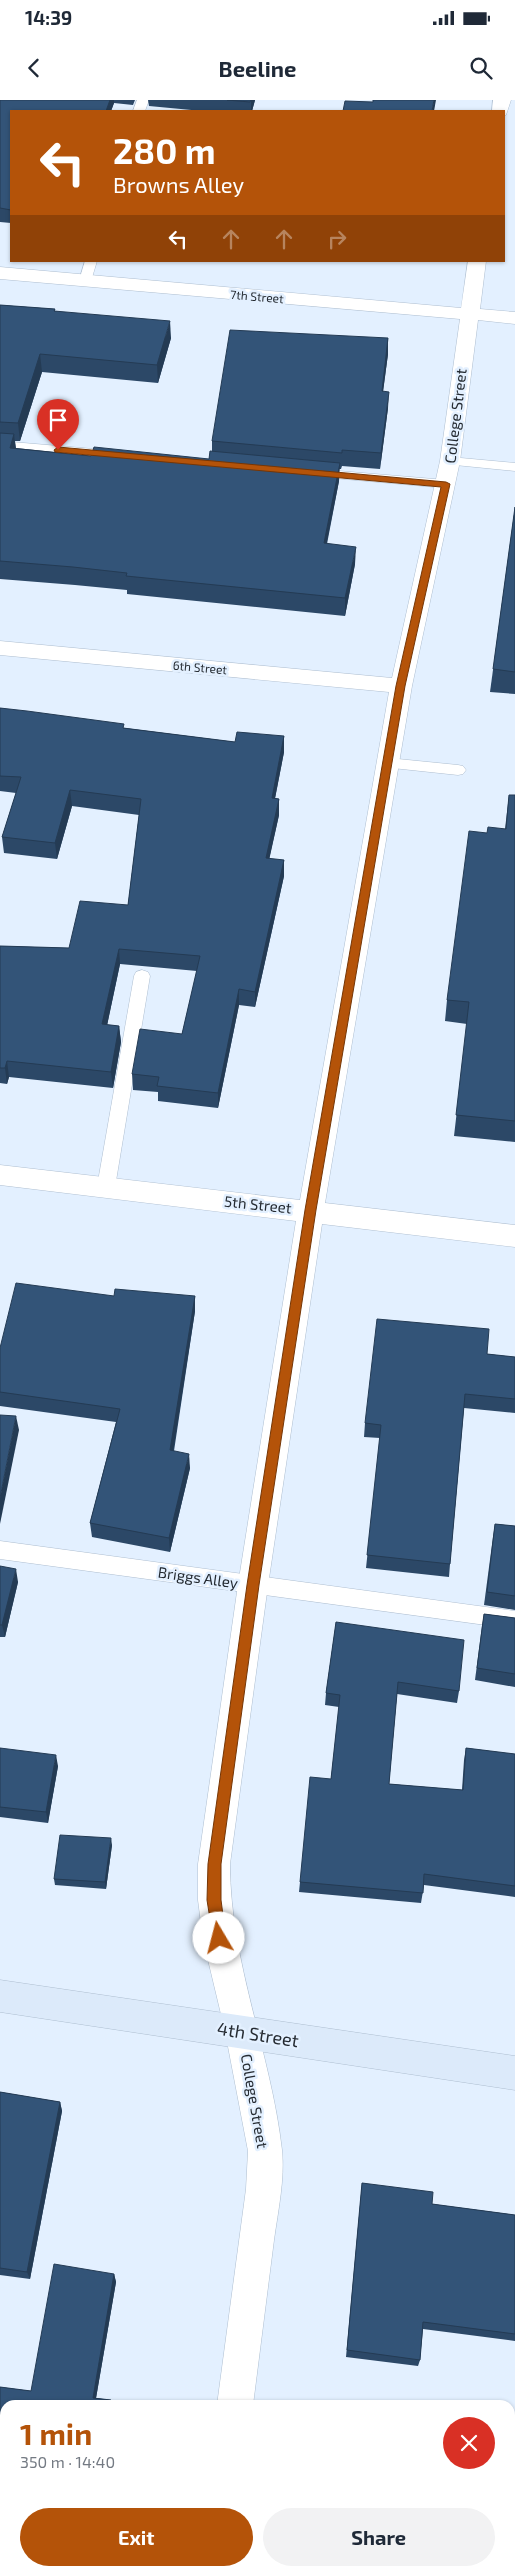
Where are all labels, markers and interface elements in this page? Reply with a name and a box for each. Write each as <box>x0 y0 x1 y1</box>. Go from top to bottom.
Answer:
text: 14:39 <box>25 6 72 29</box>
icon: back <box>20 54 48 82</box>
icon: search <box>467 54 495 82</box>
text: Beeline <box>219 55 296 81</box>
text: 280 m <box>113 129 216 171</box>
icon: left <box>30 130 95 195</box>
text: Browns Alley <box>113 171 244 197</box>
icon: left <box>164 225 192 253</box>
icon: ahead <box>217 225 245 253</box>
icon: ahead <box>270 225 298 253</box>
icon: right <box>323 225 351 253</box>
street label: 7th Street <box>230 287 285 305</box>
street label: College Street <box>440 367 470 464</box>
pin <box>37 399 79 450</box>
icon: arrive <box>44 406 72 434</box>
street label: 6th Street <box>172 658 228 676</box>
street label: 5th Street <box>223 1192 293 1217</box>
street label: Briggs Alley <box>157 1562 239 1592</box>
position arrow <box>192 1911 244 1963</box>
street label: 4th Street <box>216 2017 301 2051</box>
street label: College Street <box>238 2052 272 2150</box>
text: 1 min <box>20 2415 92 2451</box>
button: close <box>443 2417 495 2469</box>
text: 350 m · 14:40 <box>20 2452 115 2471</box>
button: Exit <box>20 2508 253 2566</box>
button: Share <box>263 2508 495 2566</box>

